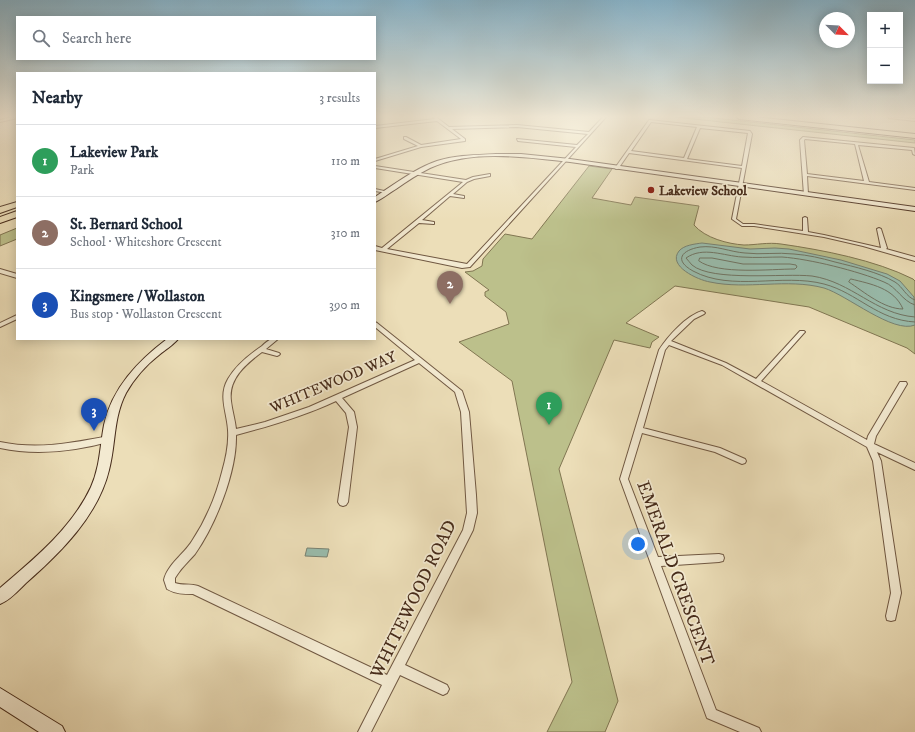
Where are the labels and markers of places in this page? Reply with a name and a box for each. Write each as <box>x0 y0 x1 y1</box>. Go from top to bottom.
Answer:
place label: Lakeview School <box>659 183 748 199</box>
marker: Lakeview School <box>646 185 656 195</box>
pin: 2 <box>437 271 463 304</box>
pin: 1 <box>536 392 562 425</box>
pin: 3 <box>81 398 107 431</box>

